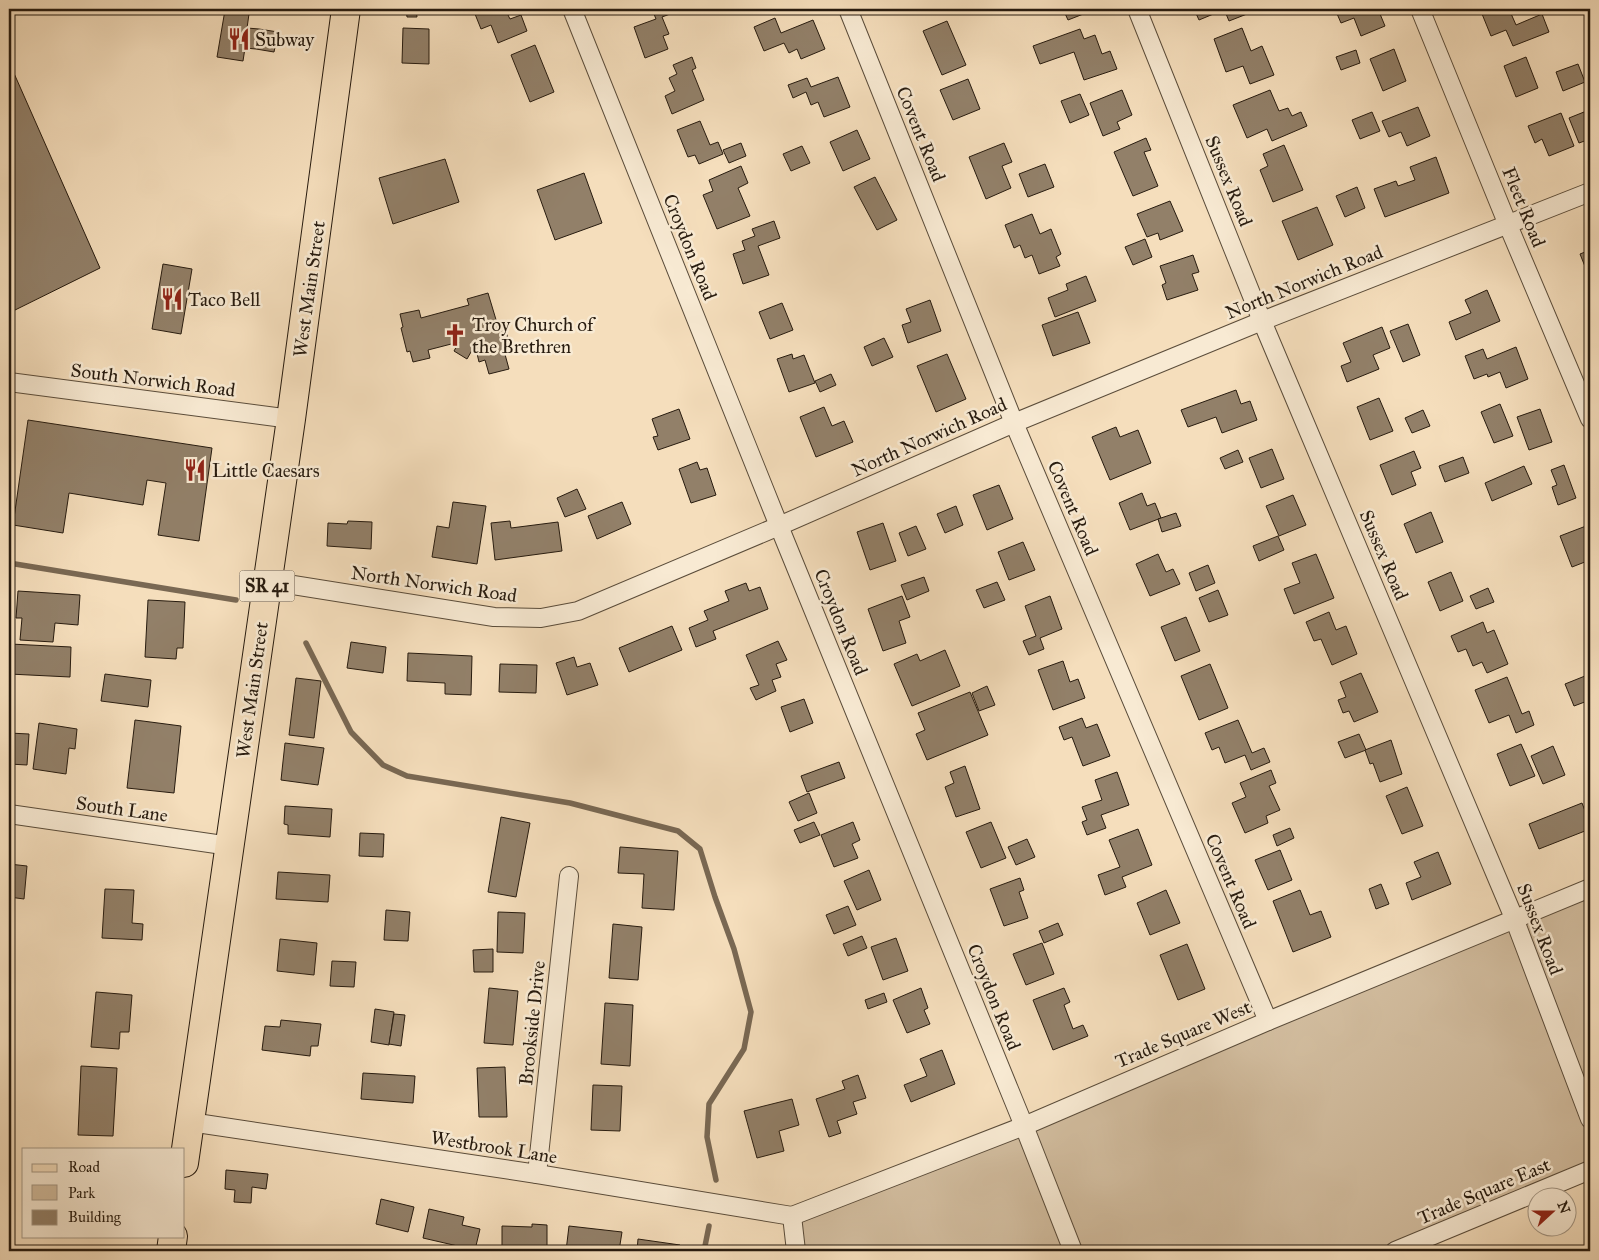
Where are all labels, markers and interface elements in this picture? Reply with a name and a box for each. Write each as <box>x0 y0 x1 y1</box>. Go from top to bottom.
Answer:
restaurant icon: Subway <box>226 26 252 52</box>
place label: Subway <box>255 28 315 51</box>
street label: Covent Road <box>891 83 951 185</box>
street label: Sussex Road <box>1200 132 1258 230</box>
street label: Fleet Road <box>1497 163 1551 251</box>
street label: Croydon Road <box>658 191 722 304</box>
street label: West Main Street <box>288 219 330 359</box>
street label: North Norwich Road <box>1222 240 1386 324</box>
restaurant icon: Taco Bell <box>159 286 185 312</box>
place label: Taco Bell <box>188 288 261 311</box>
place label: Troy Church of the Brethren <box>472 313 596 358</box>
church icon: Troy Church of the Brethren <box>442 322 468 348</box>
street label: South Norwich Road <box>69 358 237 402</box>
street label: North Norwich Road <box>848 392 1011 482</box>
restaurant icon: Little Caesars <box>182 457 208 483</box>
street label: Covent Road <box>1043 457 1103 559</box>
place label: Little Caesars <box>212 459 320 482</box>
street label: Sussex Road <box>1355 506 1413 604</box>
street label: North Norwich Road <box>350 561 519 607</box>
street label: Croydon Road <box>809 566 873 679</box>
road number: SR 41 <box>240 570 294 602</box>
street label: West Main Street <box>231 620 273 760</box>
street label: South Lane <box>75 791 169 827</box>
street label: Covent Road <box>1201 830 1261 932</box>
street label: Sussex Road <box>1512 880 1568 978</box>
street label: Croydon Road <box>962 941 1026 1054</box>
street label: Brookside Drive <box>514 959 550 1086</box>
street label: Trade Square West <box>1112 995 1255 1074</box>
street label: Westbrook Lane <box>429 1126 559 1168</box>
legend <box>22 1148 185 1238</box>
street label: Trade Square East <box>1414 1153 1554 1230</box>
text: Road <box>68 1158 100 1176</box>
text: Park <box>68 1184 95 1202</box>
north arrow <box>1526 1188 1576 1238</box>
text: N <box>1554 1199 1574 1216</box>
text: Building <box>68 1208 122 1226</box>

